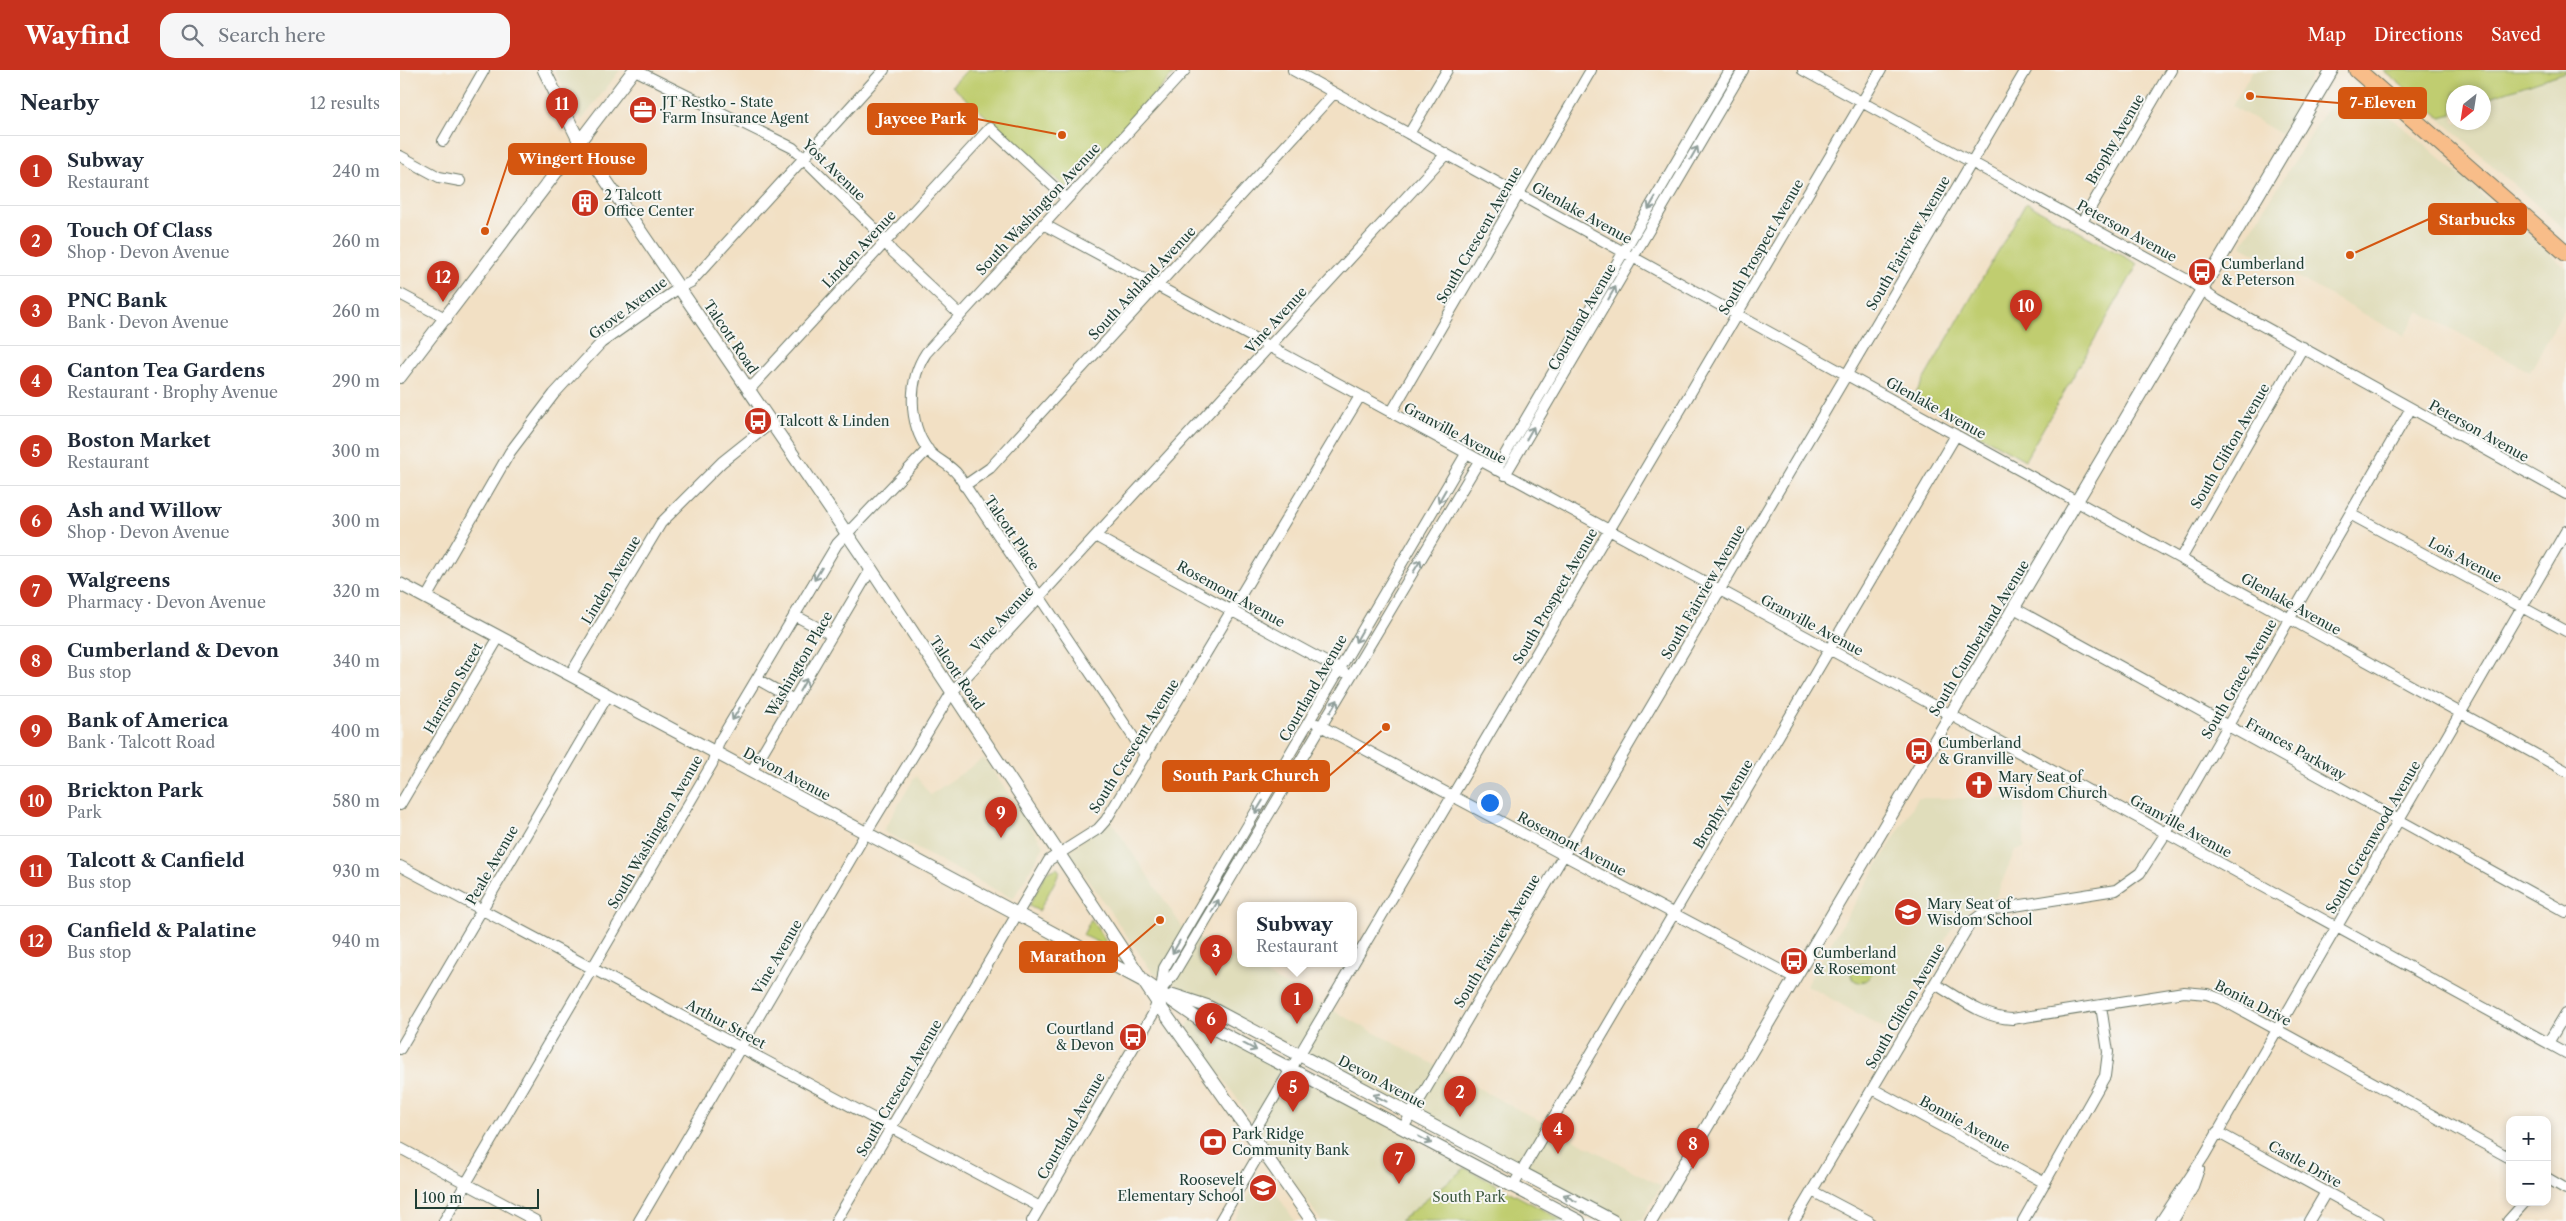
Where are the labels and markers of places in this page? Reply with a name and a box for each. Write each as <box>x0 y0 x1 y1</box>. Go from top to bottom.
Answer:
pin: 11 <box>546 88 578 129</box>
callout: 7-Eleven <box>2339 88 2426 118</box>
place label: JT Restko - State Farm Insurance Agent <box>660 93 809 127</box>
office icon: JT Restko - State Farm Insurance Agent <box>628 95 658 125</box>
callout: Jaycee Park <box>868 104 977 134</box>
callout: Wingert House <box>509 144 646 174</box>
place label: 2 Talcott Office Center <box>604 186 694 220</box>
building icon: 2 Talcott Office Center <box>570 188 600 218</box>
callout: Starbucks <box>2429 204 2526 234</box>
place label: Cumberland & Peterson <box>2221 255 2305 289</box>
bus stop icon: Cumberland & Peterson <box>2187 257 2217 287</box>
pin: 12 <box>427 261 459 302</box>
pin: 10 <box>2010 290 2042 331</box>
bus stop icon: Talcott & Linden <box>743 406 773 436</box>
place label: Talcott & Linden <box>777 412 890 430</box>
place label: Cumberland & Granville <box>1938 734 2022 768</box>
bus stop icon: Cumberland & Granville <box>1904 736 1934 766</box>
callout: South Park Church <box>1163 761 1329 791</box>
place label: Mary Seat of Wisdom Church <box>1997 768 2108 802</box>
church icon: Mary Seat of Wisdom Church <box>1964 770 1994 800</box>
pin: 9 <box>985 797 1017 838</box>
place label: Mary Seat of Wisdom School <box>1926 895 2032 929</box>
school or university icon: Mary Seat of Wisdom School <box>1893 897 1923 927</box>
pin: 3 <box>1200 935 1232 976</box>
callout: Marathon <box>1020 942 1117 972</box>
place label: Cumberland & Rosemont <box>1813 944 1897 978</box>
bus stop icon: Cumberland & Rosemont <box>1779 946 1809 976</box>
pin: 1 <box>1281 983 1313 1024</box>
pin: 6 <box>1195 1003 1227 1044</box>
place label: Courtland & Devon <box>1046 1020 1114 1054</box>
bus stop icon: Courtland & Devon <box>1118 1022 1148 1052</box>
pin: 5 <box>1277 1071 1309 1112</box>
pin: 2 <box>1444 1076 1476 1117</box>
pin: 4 <box>1542 1113 1574 1154</box>
place label: Park Ridge Community Bank <box>1232 1125 1350 1159</box>
bank icon: Park Ridge Community Bank <box>1198 1127 1228 1157</box>
pin: 8 <box>1677 1128 1709 1169</box>
pin: 7 <box>1383 1143 1415 1184</box>
place label: Roosevelt Elementary School <box>1118 1171 1244 1205</box>
school or university icon: Roosevelt Elementary School <box>1248 1173 1278 1203</box>

